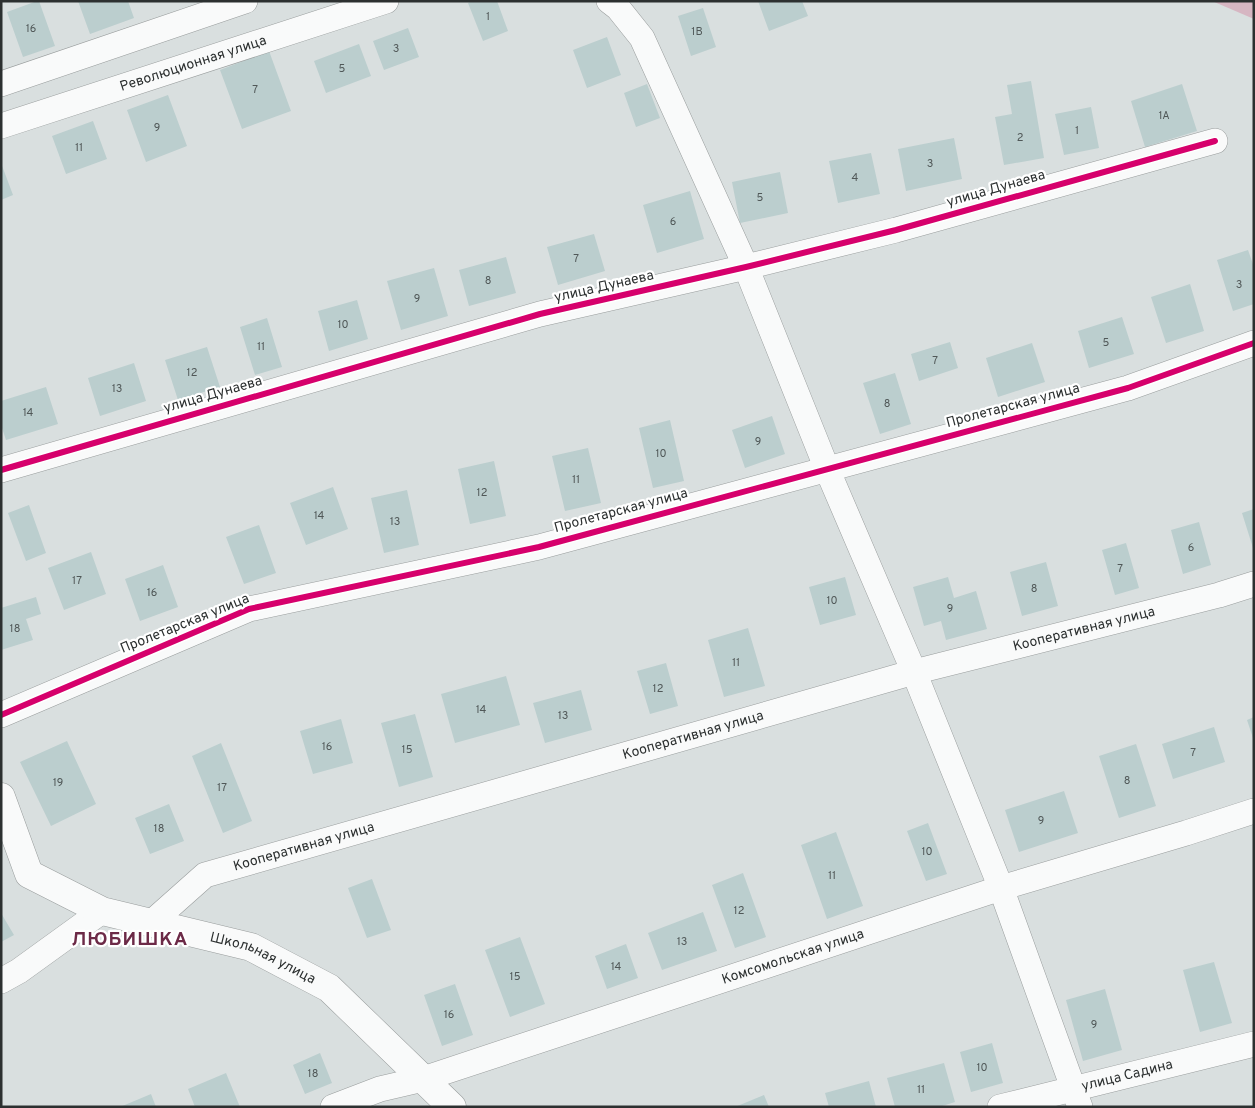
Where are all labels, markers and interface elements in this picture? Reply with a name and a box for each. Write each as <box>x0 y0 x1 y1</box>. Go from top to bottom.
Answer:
house number: 1 <box>486 10 490 24</box>
house number: 16 <box>26 22 36 36</box>
house number: 1В <box>691 25 703 39</box>
street label: Революционная улица <box>118 32 269 95</box>
house number: 3 <box>393 42 399 56</box>
house number: 5 <box>339 62 346 76</box>
house number: 7 <box>252 83 258 97</box>
house number: 1А <box>1158 109 1170 123</box>
house number: 9 <box>154 121 160 135</box>
house number: 1 <box>1075 124 1079 138</box>
house number: 2 <box>1017 131 1023 145</box>
house number: 11 <box>75 141 83 155</box>
house number: 3 <box>927 157 933 171</box>
street label: улица Дунаева <box>945 167 1047 211</box>
house number: 4 <box>852 171 859 185</box>
house number: 5 <box>757 191 764 205</box>
house number: 6 <box>670 215 676 229</box>
house number: 7 <box>573 252 579 266</box>
street label: улица Дунаева <box>552 267 656 307</box>
house number: 8 <box>485 274 491 288</box>
house number: 3 <box>1236 278 1242 292</box>
house number: 9 <box>414 292 420 306</box>
house number: 10 <box>337 318 349 332</box>
house number: 5 <box>1103 336 1110 350</box>
house number: 11 <box>257 340 265 354</box>
house number: 7 <box>932 354 938 368</box>
house number: 12 <box>187 366 197 380</box>
street label: улица Дунаева <box>162 373 264 417</box>
street label: Пролетарская улица <box>944 380 1082 432</box>
house number: 13 <box>112 382 122 396</box>
house number: 8 <box>884 397 890 411</box>
house number: 14 <box>23 406 34 420</box>
house number: 9 <box>755 435 761 449</box>
house number: 10 <box>655 447 667 461</box>
house number: 11 <box>572 473 580 487</box>
street label: Пролетарская улица <box>552 485 690 537</box>
house number: 12 <box>477 486 487 500</box>
house number: 14 <box>314 509 325 523</box>
house number: 13 <box>390 515 400 529</box>
house number: 6 <box>1188 541 1194 555</box>
house number: 7 <box>1117 562 1123 576</box>
house number: 17 <box>72 574 82 588</box>
house number: 8 <box>1031 582 1037 596</box>
house number: 16 <box>147 586 157 600</box>
street label: Пролетарская улица <box>118 590 252 658</box>
house number: 10 <box>826 594 838 608</box>
house number: 9 <box>947 602 953 616</box>
street label: Кооперативная улица <box>1011 603 1157 655</box>
house number: 18 <box>10 622 20 636</box>
house number: 11 <box>732 656 740 670</box>
house number: 12 <box>653 682 663 696</box>
house number: 14 <box>476 703 487 717</box>
street label: Кооперативная улица <box>621 707 766 763</box>
house number: 13 <box>558 709 568 723</box>
house number: 16 <box>322 740 332 754</box>
house number: 15 <box>402 743 413 757</box>
house number: 7 <box>1190 746 1196 760</box>
house number: 8 <box>1124 774 1130 788</box>
house number: 19 <box>53 776 63 790</box>
house number: 17 <box>217 781 227 795</box>
house number: 9 <box>1038 814 1044 828</box>
street label: Кооперативная улица <box>231 818 376 875</box>
house number: 18 <box>154 822 164 836</box>
house number: 10 <box>921 845 933 859</box>
house number: 11 <box>828 869 836 883</box>
house number: 12 <box>734 904 744 918</box>
street label: Комсомольская улица <box>720 925 866 988</box>
district label: ЛЮБИШКА <box>72 928 188 952</box>
street label: Школьная улица <box>208 929 319 988</box>
house number: 13 <box>677 935 687 949</box>
house number: 14 <box>611 960 622 974</box>
house number: 15 <box>510 970 521 984</box>
house number: 16 <box>444 1008 454 1022</box>
house number: 9 <box>1091 1018 1097 1032</box>
street label: улица Садина <box>1080 1056 1175 1095</box>
house number: 10 <box>976 1061 988 1075</box>
house number: 18 <box>308 1067 318 1081</box>
house number: 11 <box>917 1083 925 1097</box>

